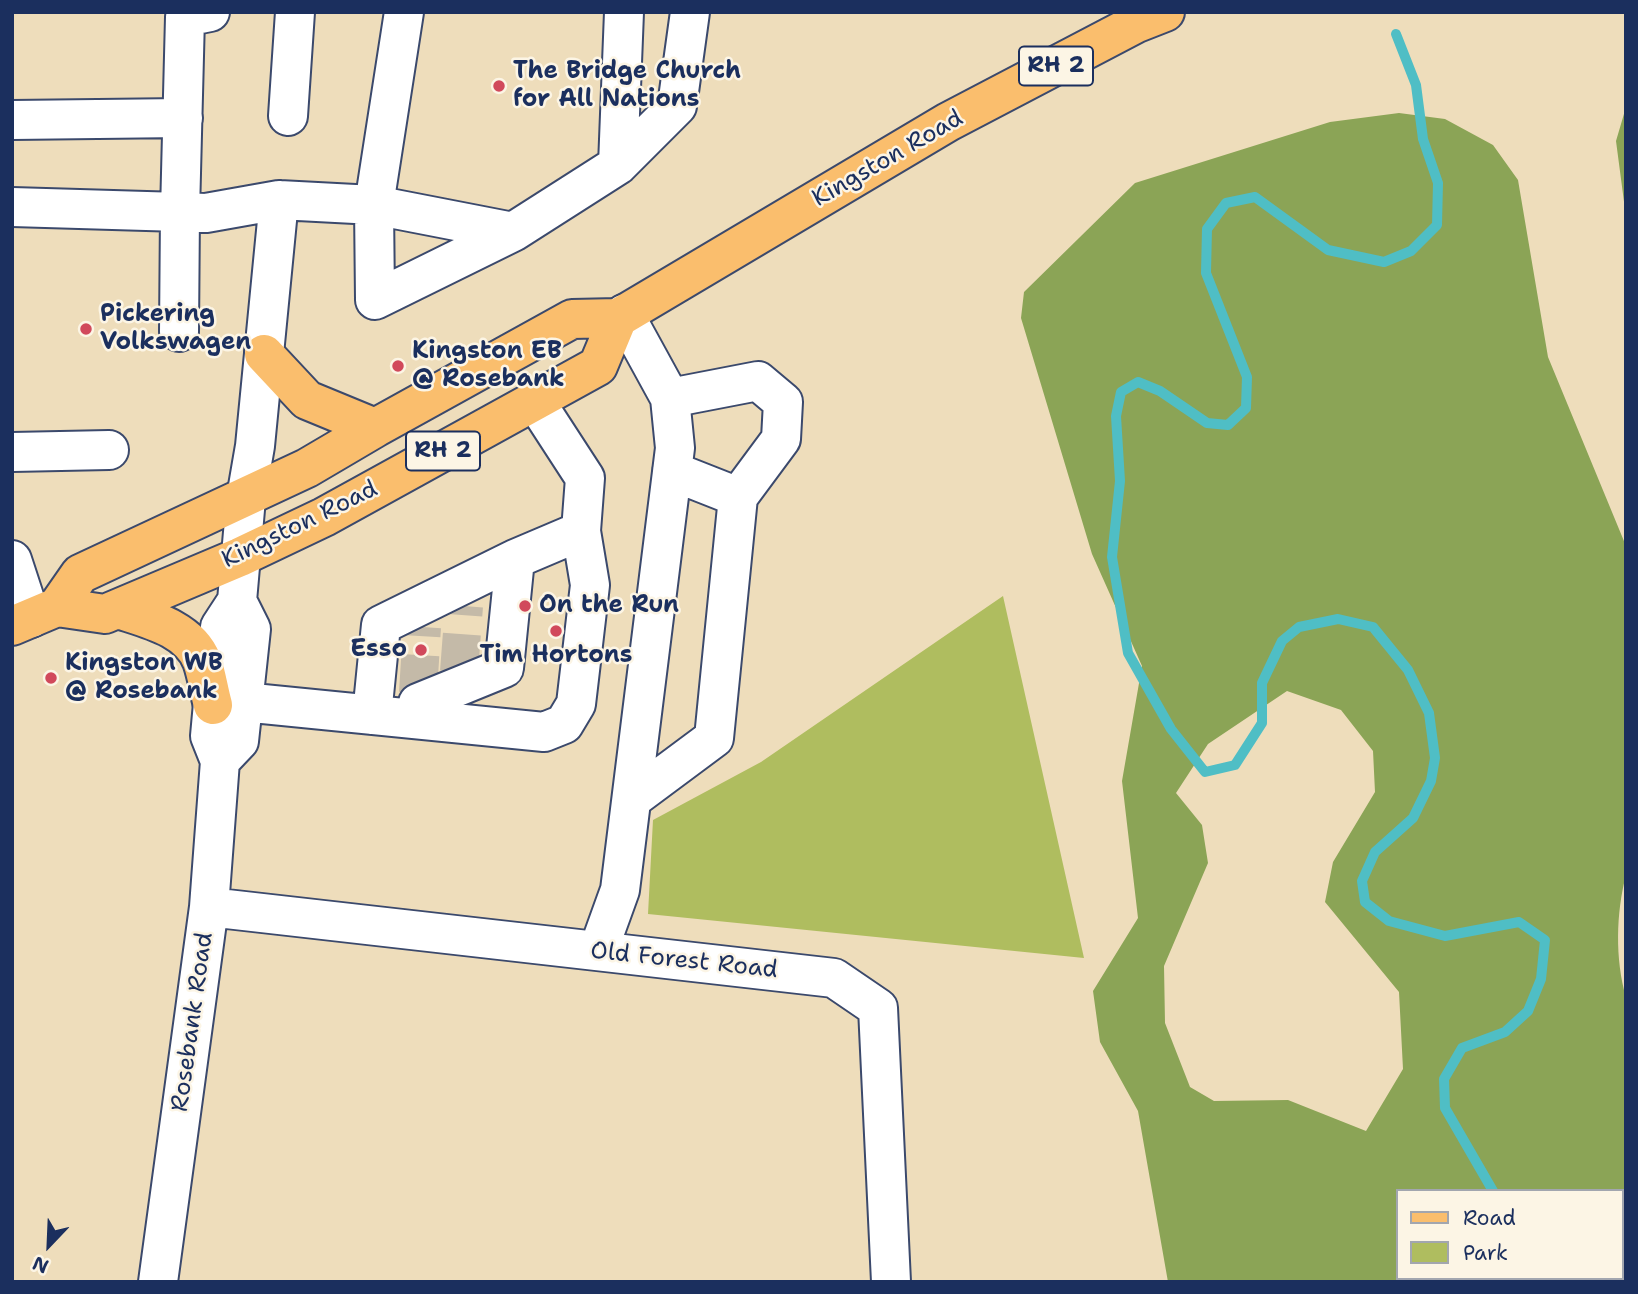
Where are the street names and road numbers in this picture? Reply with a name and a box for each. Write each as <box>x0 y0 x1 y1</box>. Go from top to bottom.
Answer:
road number: RH 2 <box>1019 46 1093 86</box>
street label: Kingston Road <box>807 104 969 214</box>
road number: RH 2 <box>406 432 480 471</box>
street label: Kingston Road <box>218 475 382 575</box>
street label: Rosebank Road <box>166 930 220 1114</box>
street label: Old Forest Road <box>589 937 779 985</box>

